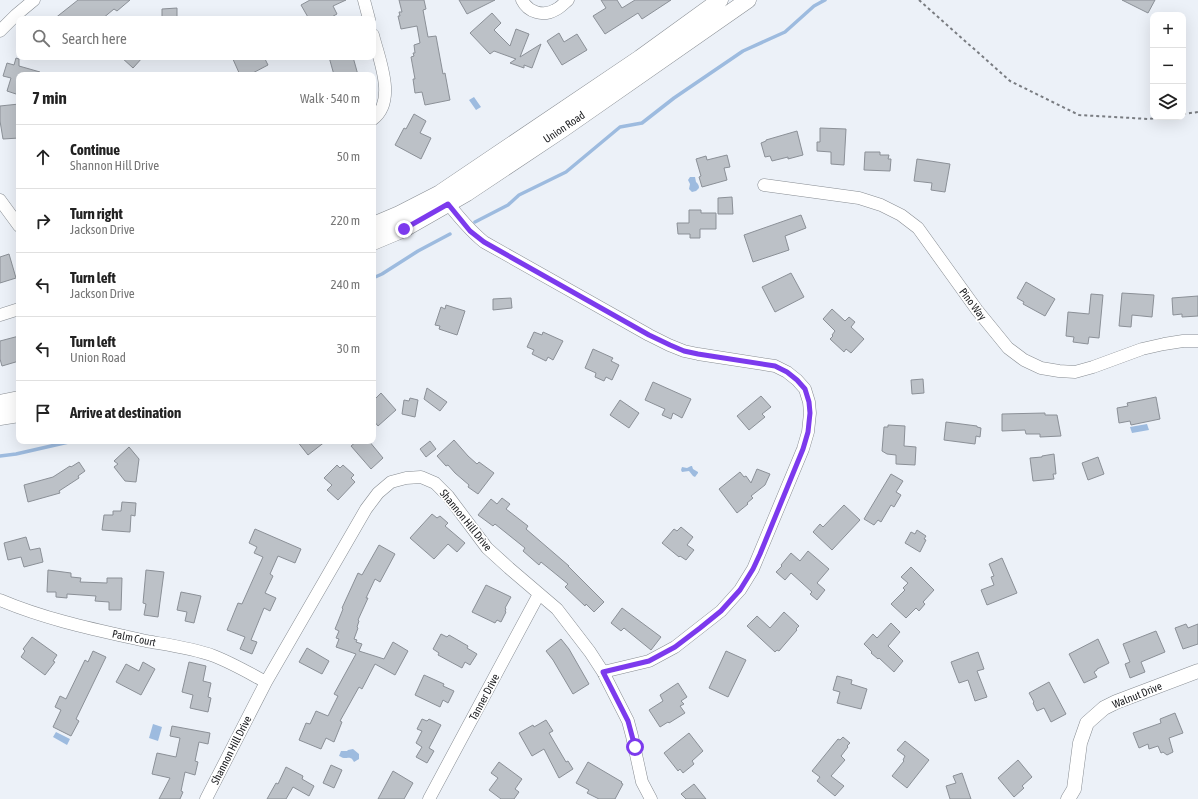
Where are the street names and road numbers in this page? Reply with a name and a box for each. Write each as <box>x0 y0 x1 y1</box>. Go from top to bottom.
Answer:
street label: Union Road <box>541 109 587 145</box>
street label: Pino Way <box>957 286 989 323</box>
street label: Shannon Hill Drive <box>438 487 494 553</box>
street label: Palm Court <box>111 628 157 648</box>
street label: Tanner Drive <box>467 672 501 722</box>
street label: Walnut Drive <box>1110 680 1164 710</box>
street label: Shannon Hill Drive <box>209 714 253 786</box>

